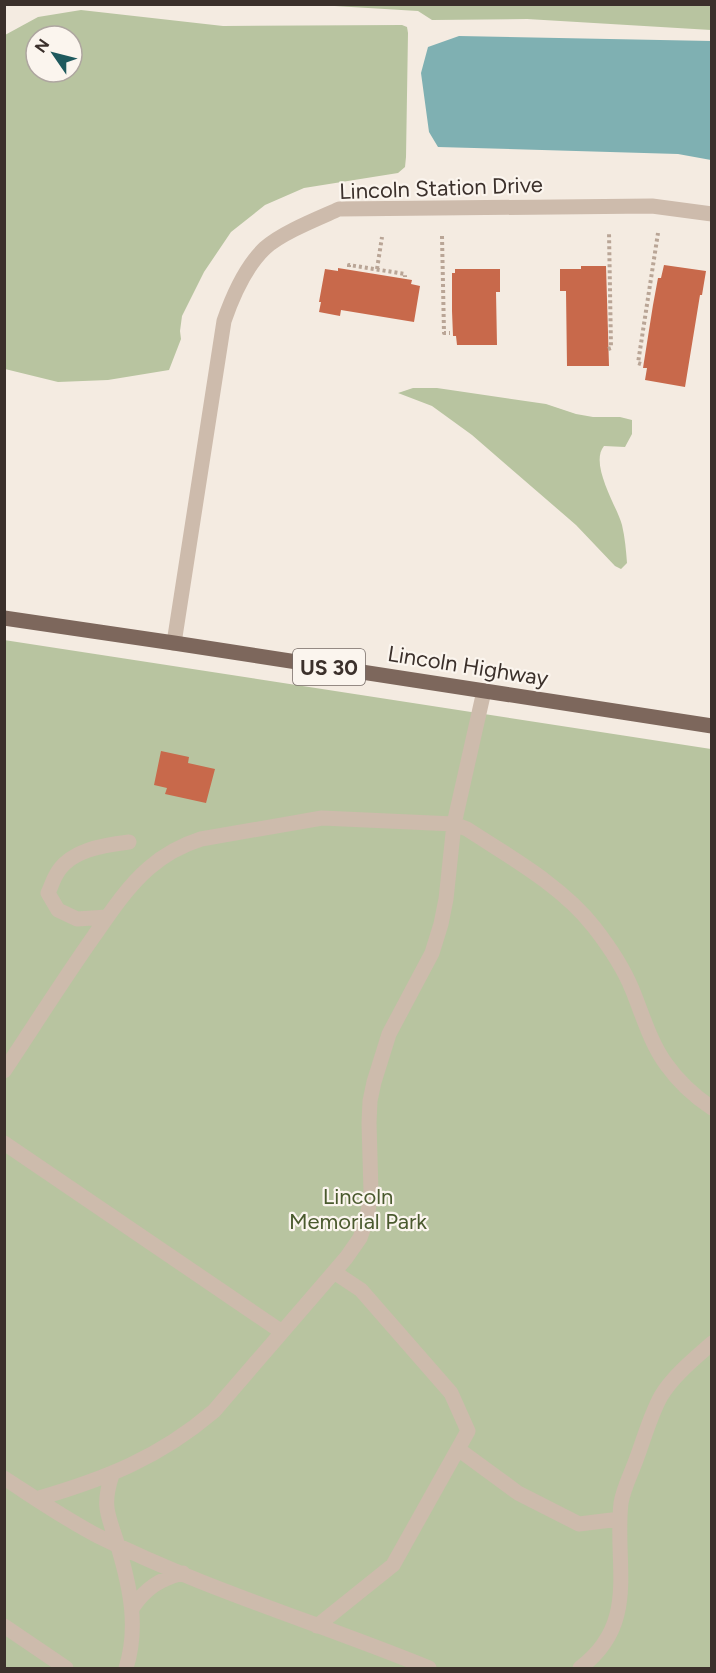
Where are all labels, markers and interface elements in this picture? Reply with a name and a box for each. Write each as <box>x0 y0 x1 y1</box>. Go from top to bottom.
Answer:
north arrow <box>24 24 84 84</box>
text: N <box>31 35 53 56</box>
street label: Lincoln Station Drive <box>339 171 543 205</box>
street label: Lincoln Highway <box>386 640 551 692</box>
road number: US 30 <box>293 649 365 685</box>
park label: Lincoln Memorial Park <box>289 1183 427 1235</box>

